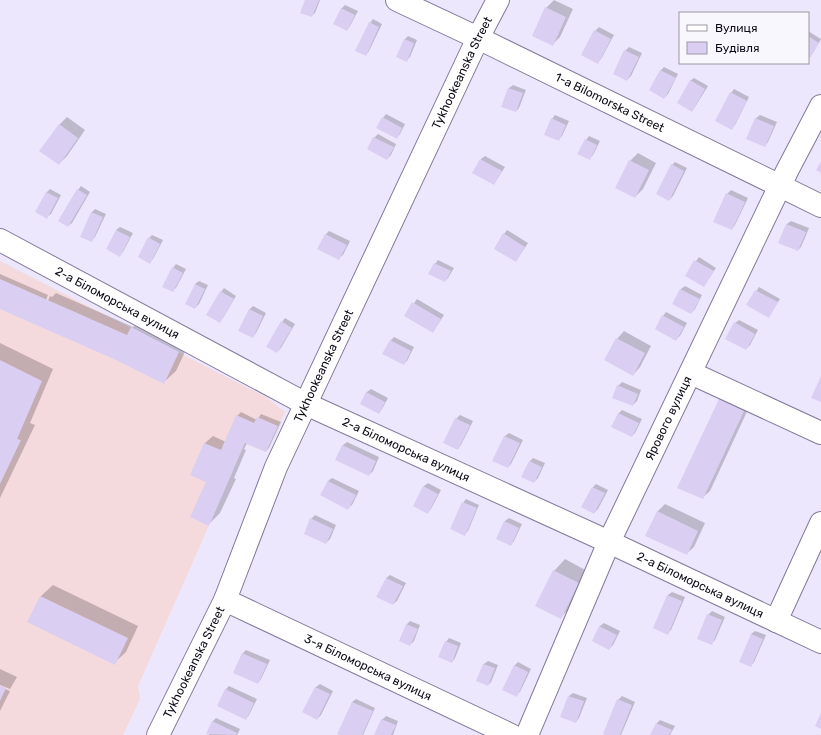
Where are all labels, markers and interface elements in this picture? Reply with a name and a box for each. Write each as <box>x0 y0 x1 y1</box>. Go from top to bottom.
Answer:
legend <box>679 12 809 64</box>
street label: Tykhookeanska Street <box>429 14 495 131</box>
text: Вулиця <box>715 21 757 35</box>
text: Будівля <box>715 41 760 55</box>
street label: 1-a Bilomorska Street <box>553 70 667 135</box>
street label: 2-а Біломорська вулиця <box>53 264 182 342</box>
street label: Tykhookeanska Street <box>291 307 356 424</box>
street label: Ярового вулиця <box>642 374 695 463</box>
street label: 2-а Біломорська вулиця <box>340 414 472 485</box>
street label: 2-а Біломорська вулиця <box>635 549 766 621</box>
street label: Tykhookeanska Street <box>160 604 228 721</box>
street label: 3-я Біломорська вулиця <box>302 631 434 703</box>

